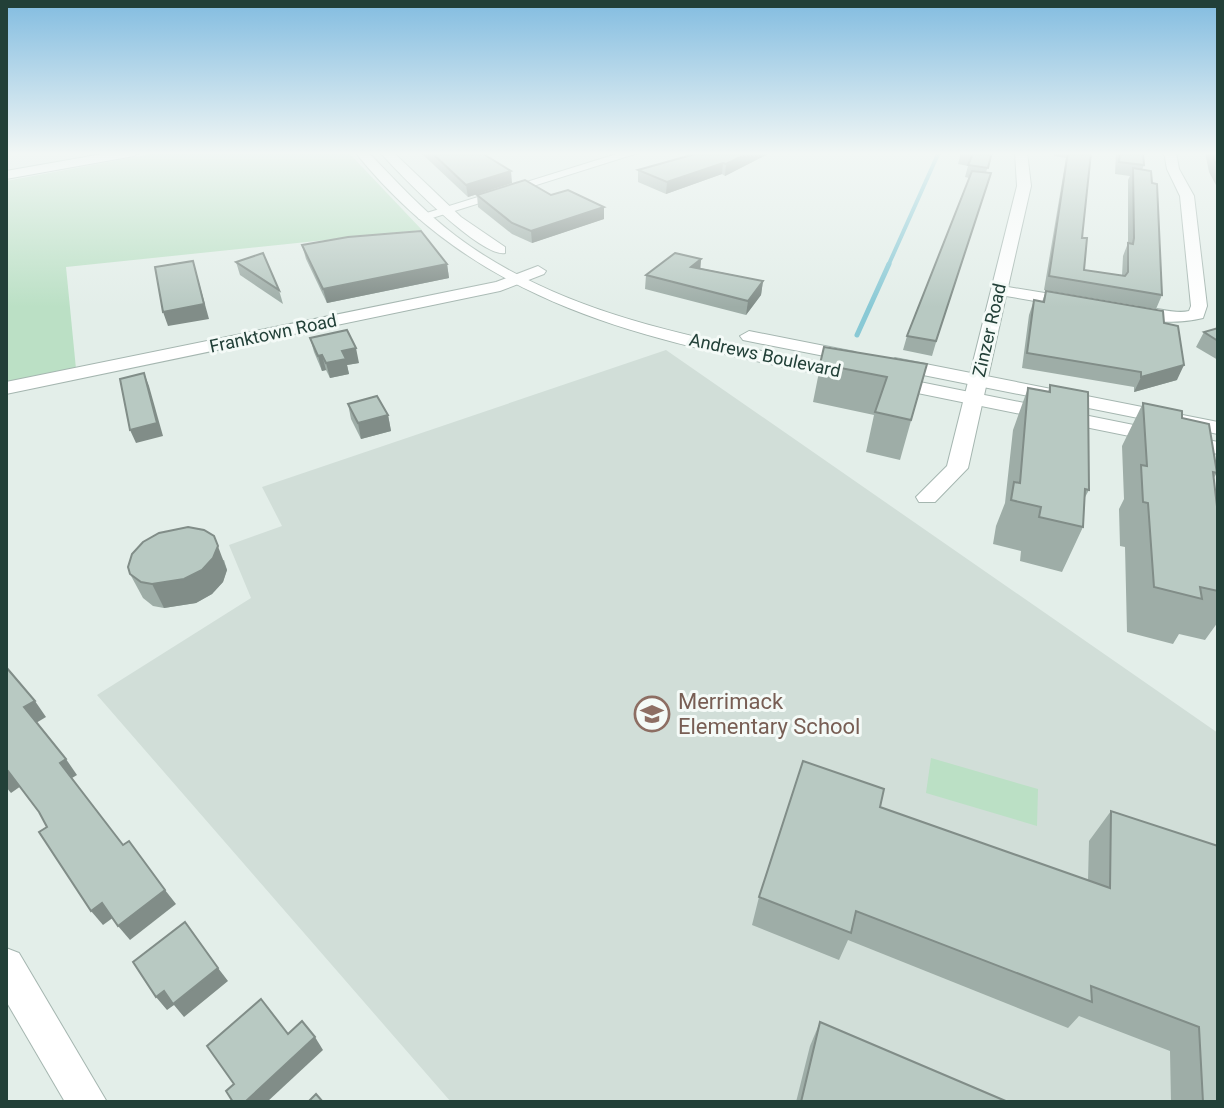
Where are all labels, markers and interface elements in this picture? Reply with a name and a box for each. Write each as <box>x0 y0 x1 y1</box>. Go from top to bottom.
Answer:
street label: Zinzer Road <box>968 281 1010 379</box>
street label: Franktown Road <box>207 309 339 357</box>
street label: Andrews Boulevard <box>687 329 843 381</box>
place label: Merrimack Elementary School <box>678 689 860 739</box>
school or university icon: Merrimack Elementary School <box>633 695 671 733</box>

